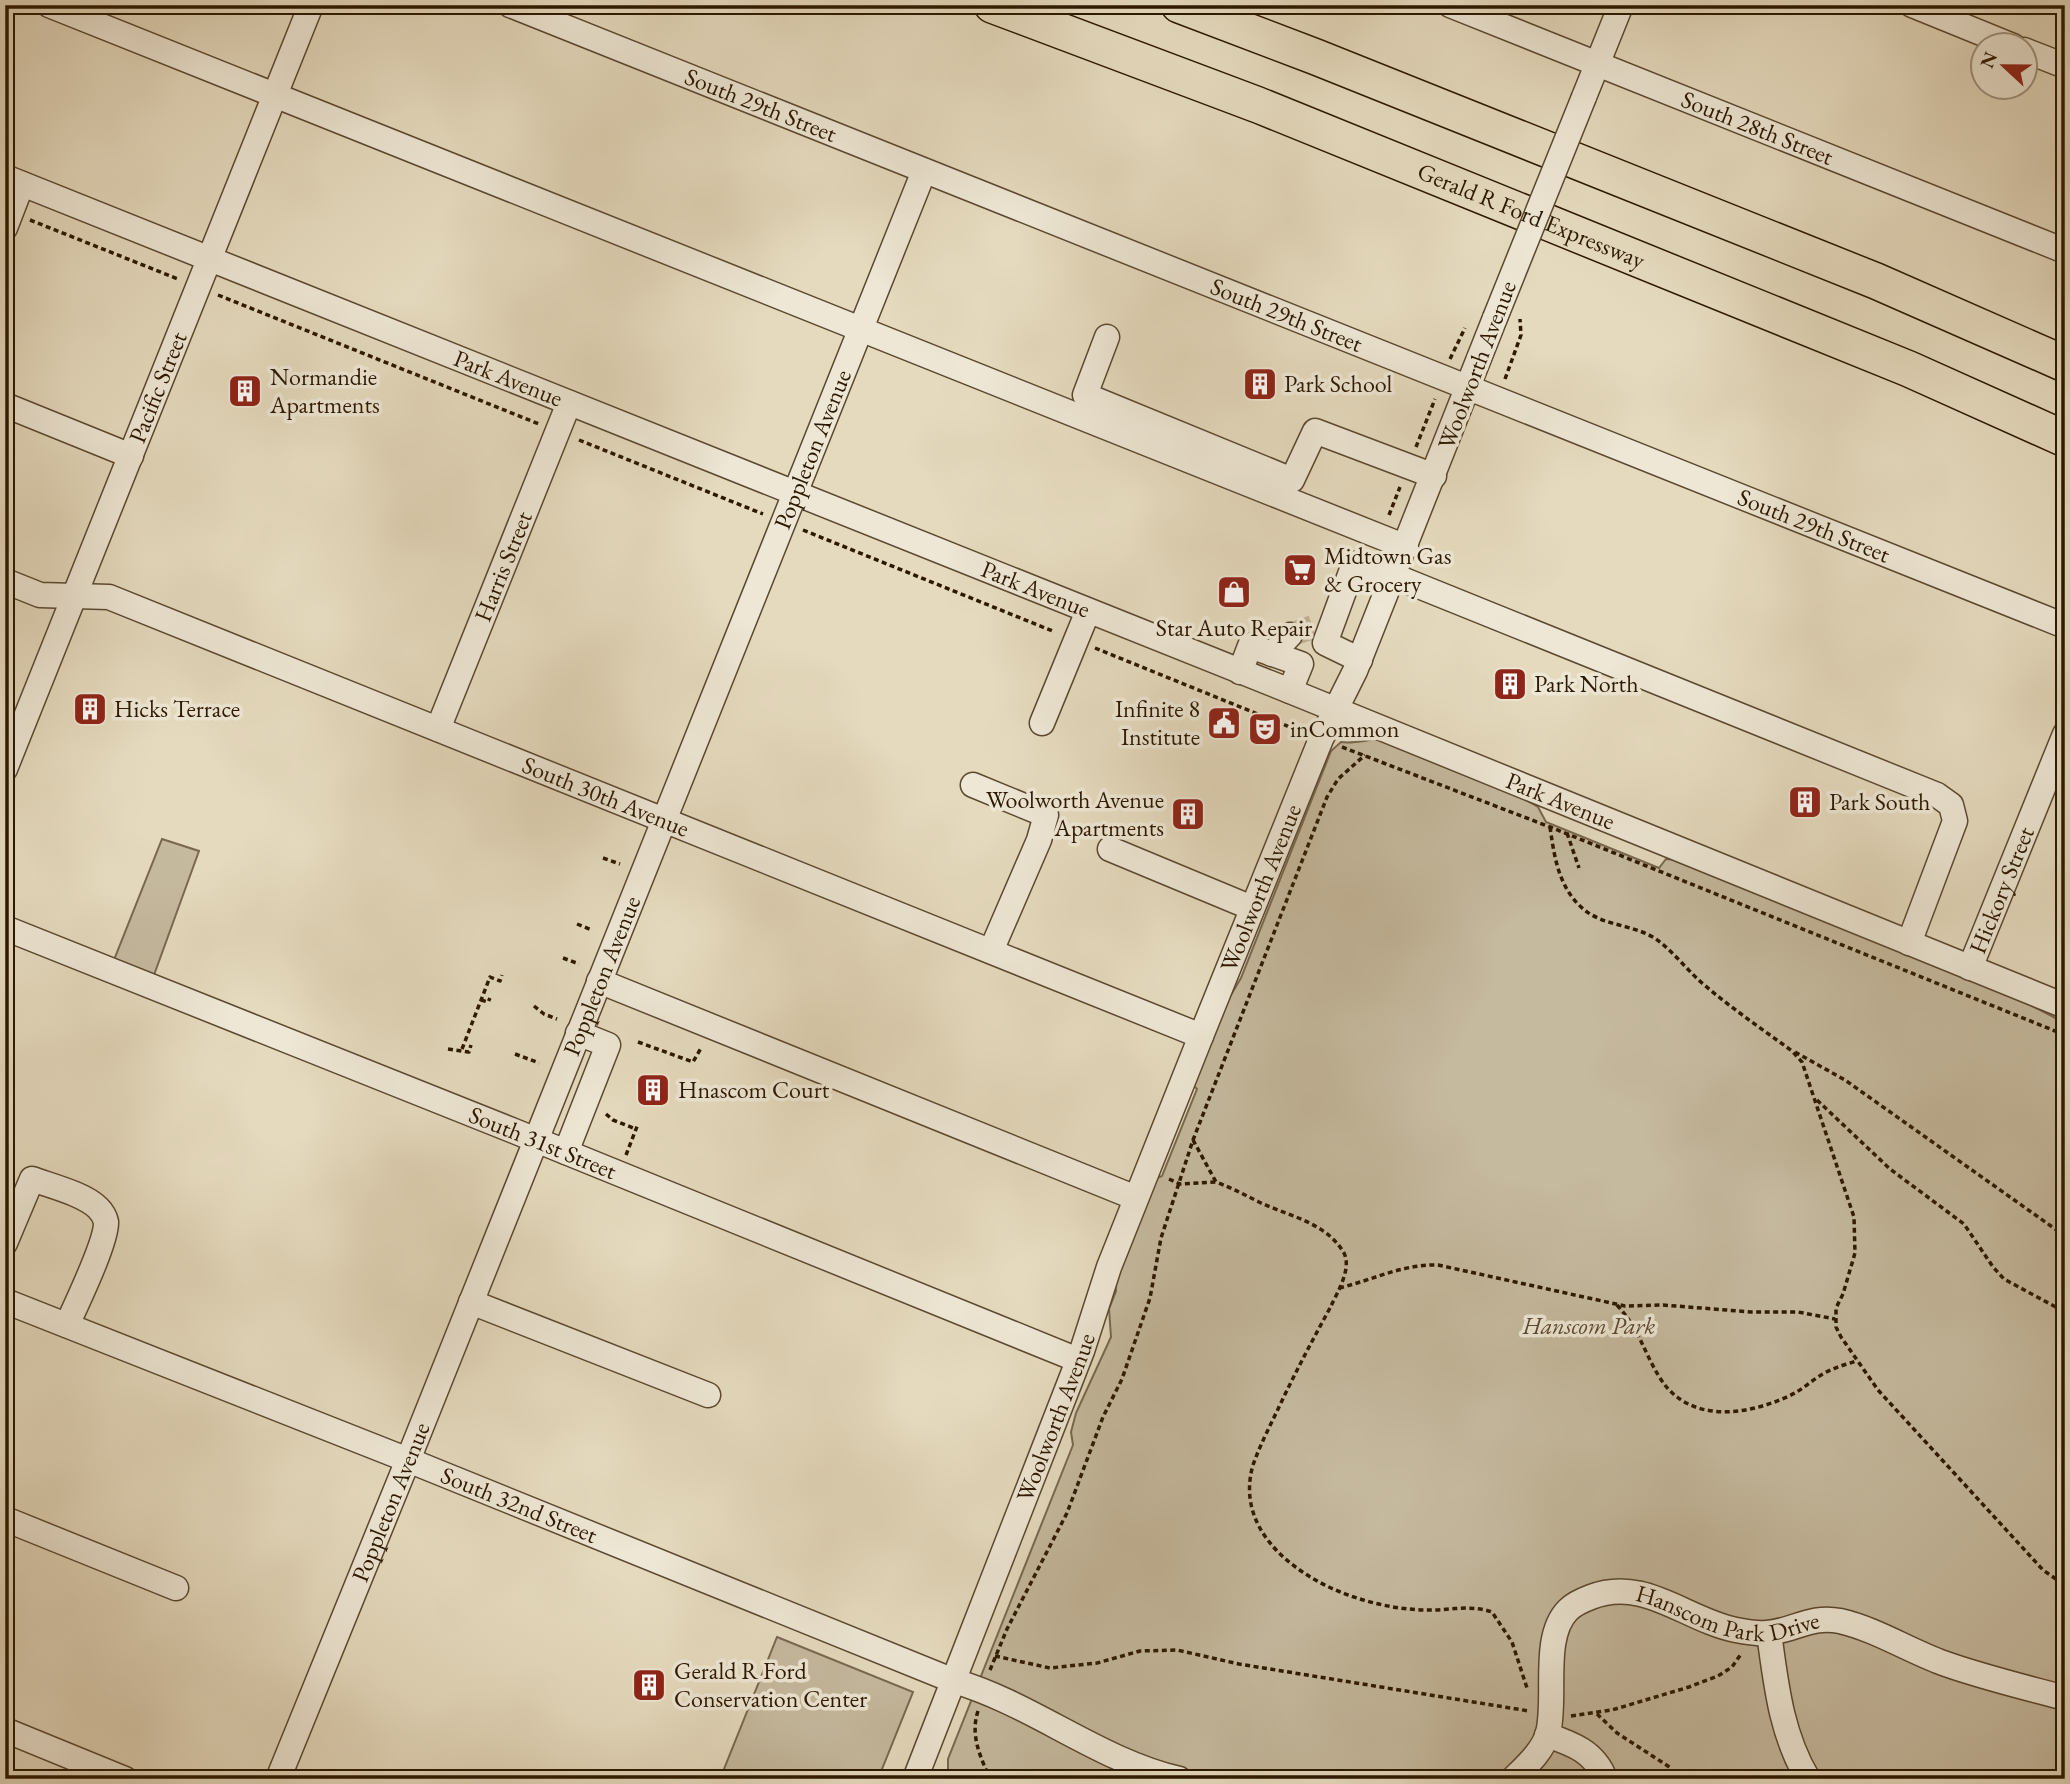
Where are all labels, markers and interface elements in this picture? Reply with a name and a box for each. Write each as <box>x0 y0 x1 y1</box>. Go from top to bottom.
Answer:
north arrow <box>1968 32 2038 102</box>
text: N <box>1974 47 2003 72</box>
street label: South 29th Street <box>680 60 842 149</box>
street label: South 28th Street <box>1677 83 1838 172</box>
street label: Gerald R Ford Expressway <box>1413 155 1650 276</box>
street label: South 29th Street <box>1206 270 1368 359</box>
street label: Woolworth Avenue <box>1430 276 1523 453</box>
street label: Pacific Street <box>121 327 194 447</box>
street label: Park Avenue <box>449 342 567 414</box>
place label: Normandie Apartments <box>269 361 380 420</box>
street label: Poppleton Avenue <box>766 365 858 534</box>
building icon: Park School <box>1241 365 1279 403</box>
place label: Park School <box>1284 368 1392 399</box>
building icon: Normandie Apartments <box>226 372 264 410</box>
street label: South 29th Street <box>1734 481 1895 570</box>
street label: Harris Street <box>467 506 539 626</box>
place label: Midtown Gas & Grocery <box>1324 540 1451 599</box>
supermarket icon: Midtown Gas & Grocery <box>1281 551 1319 589</box>
street label: Park Avenue <box>977 553 1095 624</box>
shop icon: Star Auto Repair <box>1215 573 1253 611</box>
place label: Star Auto Repair <box>1156 612 1312 643</box>
building icon: Park North <box>1491 665 1529 703</box>
place label: Park North <box>1534 668 1639 699</box>
building icon: Hicks Terrace <box>71 690 109 728</box>
place label: Hicks Terrace <box>114 693 240 724</box>
place label: Infinite 8 Institute <box>1115 693 1200 752</box>
public building icon: Infinite 8 Institute <box>1205 704 1243 742</box>
theatre icon: inCommon <box>1246 710 1284 748</box>
place label: inCommon <box>1290 713 1400 744</box>
street label: South 30th Avenue <box>518 749 694 844</box>
street label: Park Avenue <box>1502 765 1620 836</box>
building icon: Park South <box>1786 783 1824 821</box>
place label: Woolworth Avenue Apartments <box>986 784 1164 843</box>
place label: Park South <box>1829 786 1930 817</box>
building icon: Woolworth Avenue Apartments <box>1169 795 1207 833</box>
street label: Woolworth Avenue <box>1213 799 1308 976</box>
street label: Hickory Street <box>1961 821 2041 958</box>
street label: Poppleton Avenue <box>555 891 647 1060</box>
building icon: Hnascom Court <box>634 1071 672 1109</box>
place label: Hnascom Court <box>678 1074 830 1105</box>
street label: South 31st Street <box>465 1099 622 1186</box>
park label: Hanscom Park <box>1522 1310 1655 1341</box>
street label: Woolworth Avenue <box>1009 1329 1102 1506</box>
street label: Poppleton Avenue <box>344 1418 437 1586</box>
street label: South 32nd Street <box>436 1459 602 1550</box>
street label: Hanscom Park Drive <box>1633 1577 1822 1648</box>
place label: Gerald R Ford Conservation Center <box>674 1655 867 1714</box>
building icon: Gerald R Ford Conservation Center <box>630 1666 668 1704</box>

